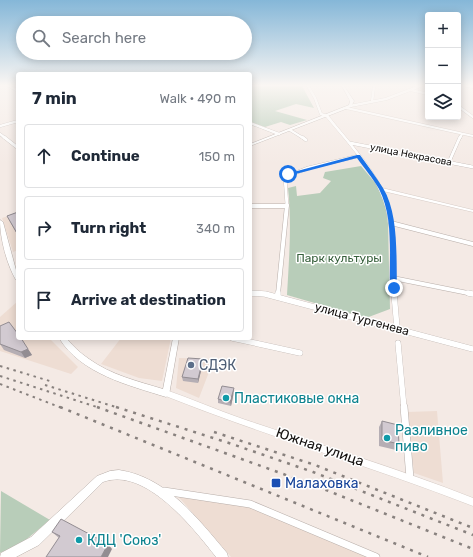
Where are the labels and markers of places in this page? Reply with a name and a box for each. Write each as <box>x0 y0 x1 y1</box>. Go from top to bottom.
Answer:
place label: СДЭК <box>199 357 236 374</box>
marker: СДЭК <box>186 360 196 370</box>
place label: Пластиковые окна <box>234 390 359 407</box>
marker: Пластиковые окна <box>221 393 231 403</box>
place label: Разливное пиво <box>395 422 468 455</box>
marker: Разливное пиво <box>382 433 392 443</box>
place label: Малаховка <box>285 475 358 492</box>
marker: Малаховка <box>270 477 282 489</box>
place label: КДЦ 'Союз' <box>87 532 161 549</box>
marker: КДЦ 'Союз' <box>74 535 84 545</box>

